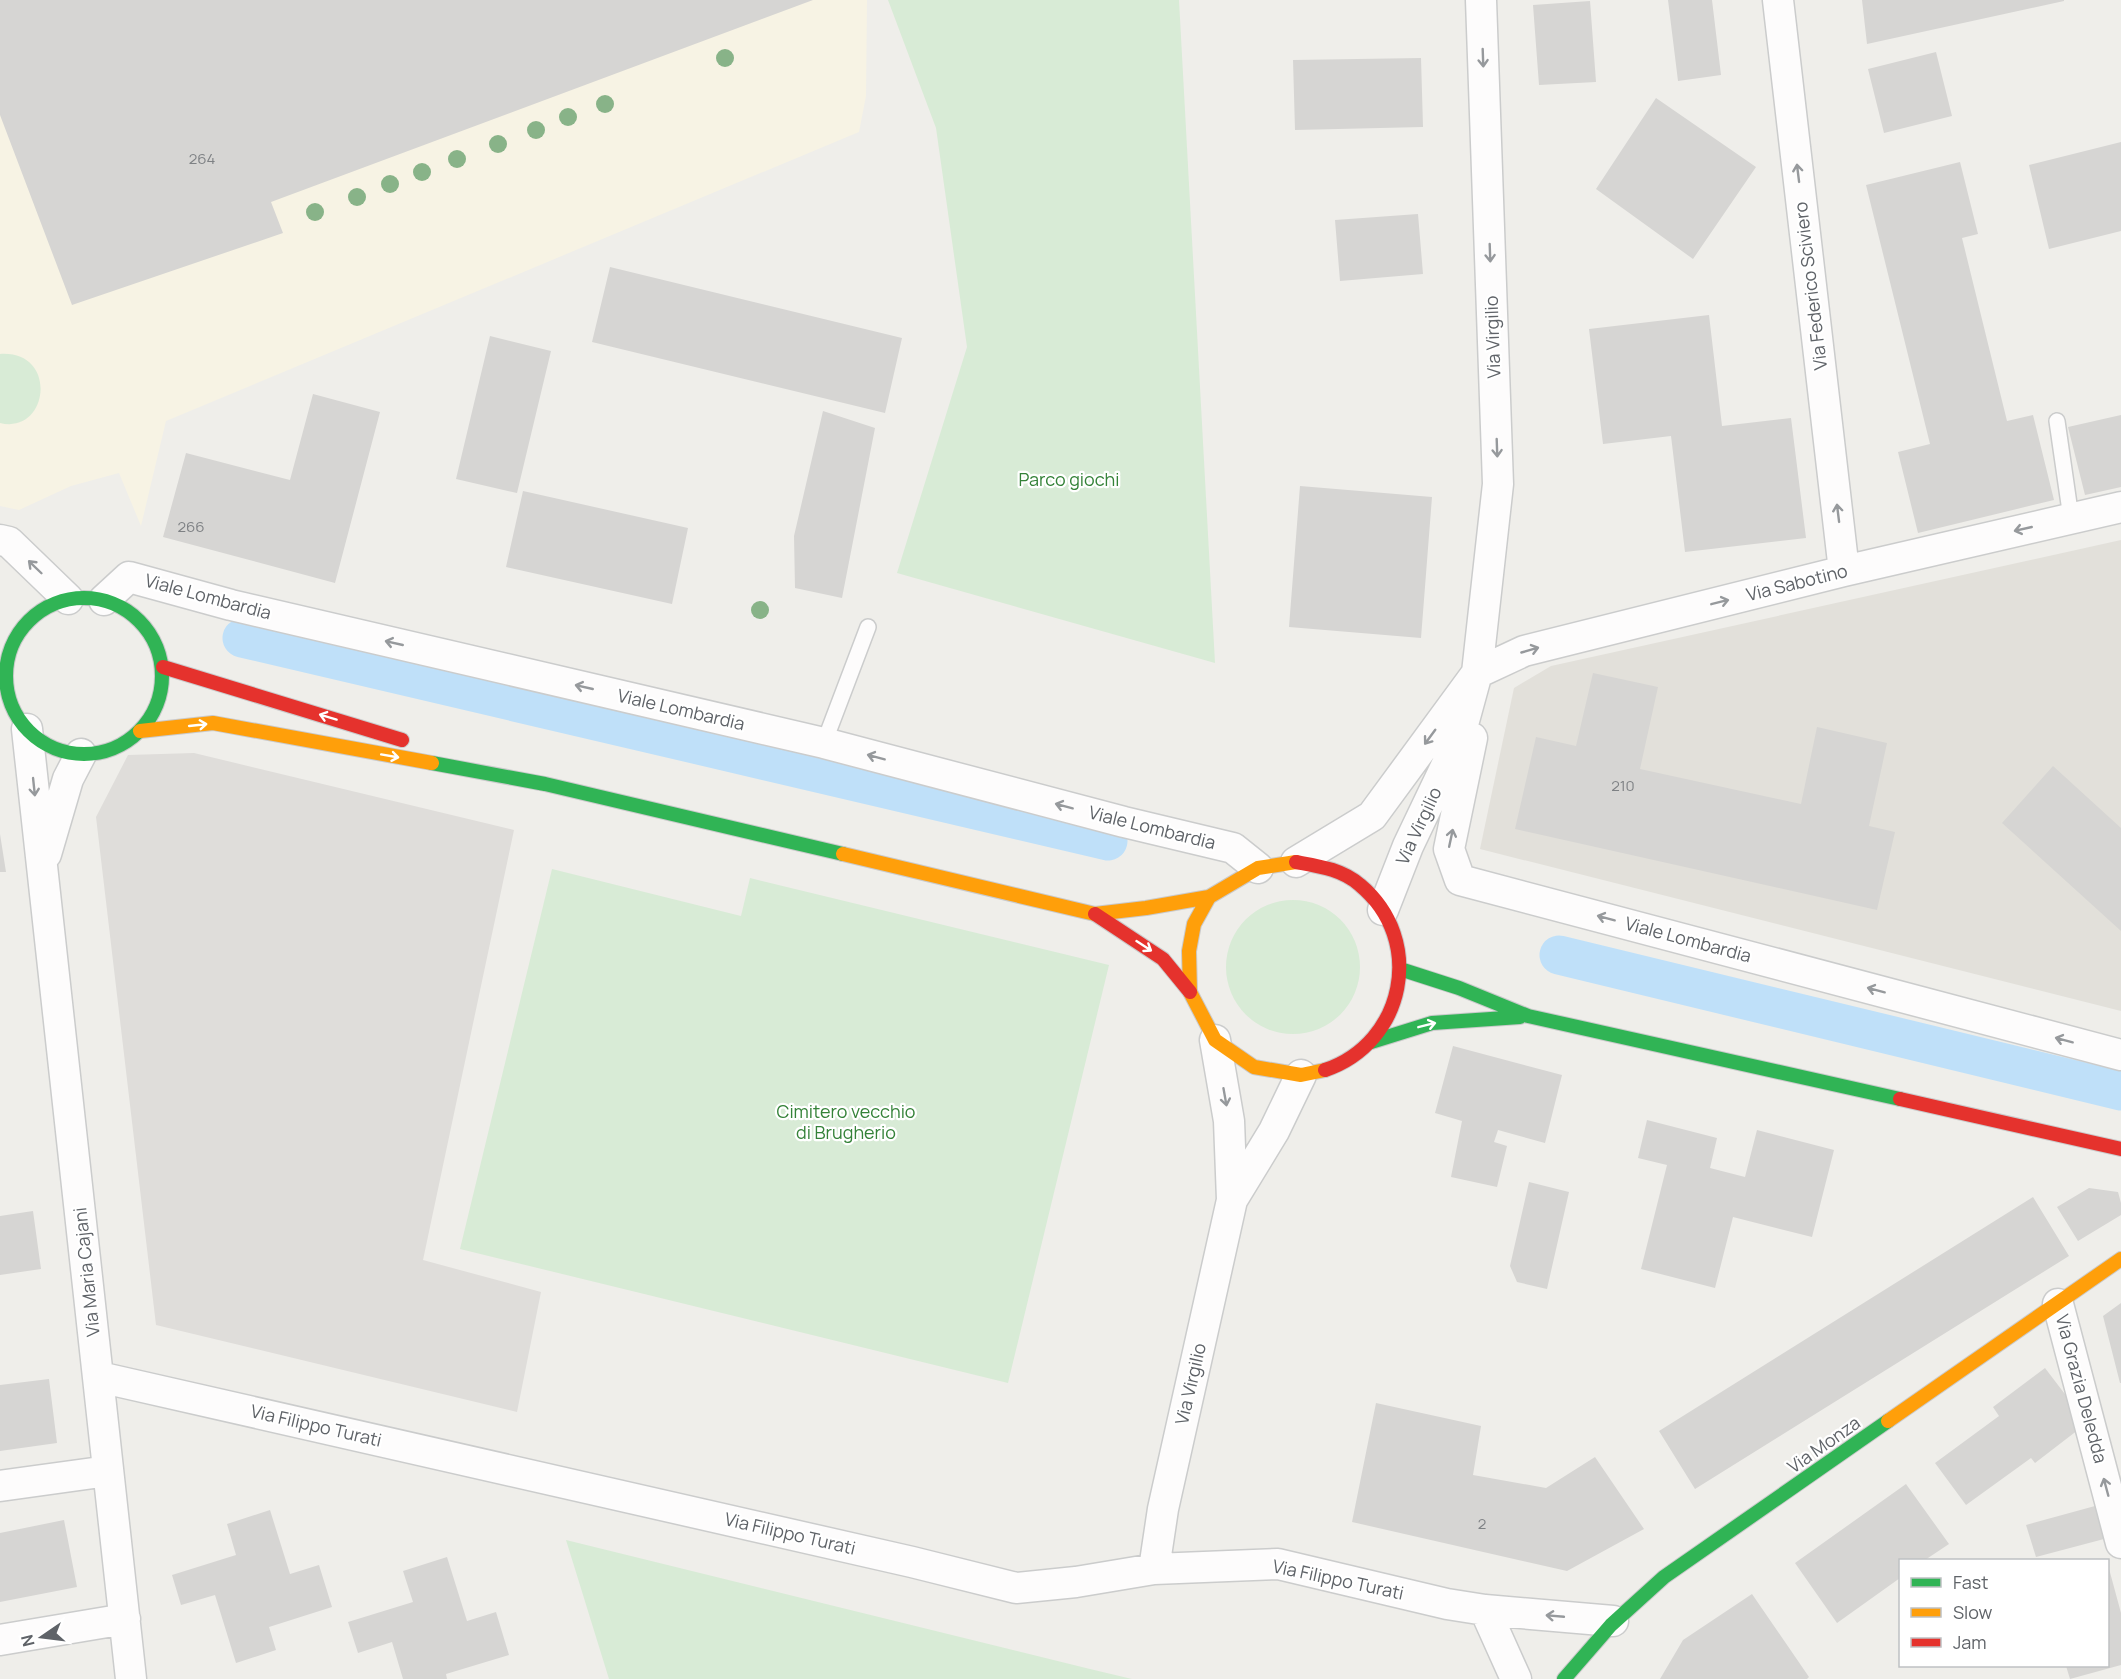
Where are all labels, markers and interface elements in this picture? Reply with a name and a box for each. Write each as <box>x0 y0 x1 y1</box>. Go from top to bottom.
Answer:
one-way arrow <box>1477 48 1489 68</box>
house number: 264 <box>189 148 216 169</box>
one-way arrow <box>1792 164 1803 184</box>
street label: Via Federico Sciviero <box>1788 201 1832 372</box>
one-way arrow <box>1484 243 1496 263</box>
street label: Via Virgilio <box>1479 295 1505 379</box>
one-way arrow <box>1491 438 1503 458</box>
park label: Parco giochi <box>1018 467 1120 491</box>
one-way arrow <box>1832 504 1843 523</box>
house number: 266 <box>177 516 205 537</box>
one-way arrow <box>2014 524 2033 536</box>
street label: Via Sabotino <box>1744 558 1850 606</box>
one-way arrow <box>28 560 43 575</box>
street label: Viale Lombardia <box>142 568 274 624</box>
one-way arrow <box>1710 596 1729 608</box>
one-way arrow <box>385 637 404 648</box>
one-way arrow <box>1520 644 1539 655</box>
one-way arrow <box>575 681 594 693</box>
street label: Viale Lombardia <box>615 683 747 735</box>
one-way arrow <box>319 711 338 722</box>
one-way arrow <box>187 719 207 730</box>
one-way arrow <box>1424 728 1436 744</box>
one-way arrow <box>380 751 399 762</box>
one-way arrow <box>867 751 886 762</box>
house number: 210 <box>1611 775 1635 796</box>
one-way arrow <box>29 777 40 796</box>
street label: Via Virgilio <box>1390 783 1447 868</box>
one-way arrow <box>1055 800 1074 812</box>
street label: Viale Lombardia <box>1086 800 1218 854</box>
one-way arrow <box>1446 829 1458 848</box>
street label: Viale Lombardia <box>1622 911 1754 967</box>
one-way arrow <box>1597 912 1616 924</box>
one-way arrow <box>1135 940 1152 953</box>
one-way arrow <box>1867 984 1886 995</box>
one-way arrow <box>1417 1019 1436 1030</box>
one-way arrow <box>2055 1034 2074 1045</box>
one-way arrow <box>1220 1087 1231 1107</box>
park label: Cimitero vecchio di Brugherio <box>777 1099 915 1144</box>
street label: Via Maria Cajani <box>67 1206 105 1338</box>
street label: Via Grazia Deledda <box>2051 1312 2113 1466</box>
street label: Via Virgilio <box>1169 1341 1211 1427</box>
street label: Via Filippo Turati <box>248 1398 384 1452</box>
street label: Via Monza <box>1782 1410 1865 1478</box>
one-way arrow <box>2100 1478 2112 1497</box>
street label: Via Filippo Turati <box>722 1506 858 1560</box>
house number: 2 <box>1478 1513 1486 1534</box>
street label: Via Filippo Turati <box>1270 1553 1406 1605</box>
legend <box>1899 1559 2109 1667</box>
text: Fast <box>1953 1570 1988 1594</box>
text: Slow <box>1953 1600 1993 1624</box>
north arrow <box>12 1607 72 1667</box>
one-way arrow <box>1546 1610 1565 1621</box>
text: Jam <box>1953 1630 1987 1654</box>
text: N <box>15 1632 40 1649</box>

